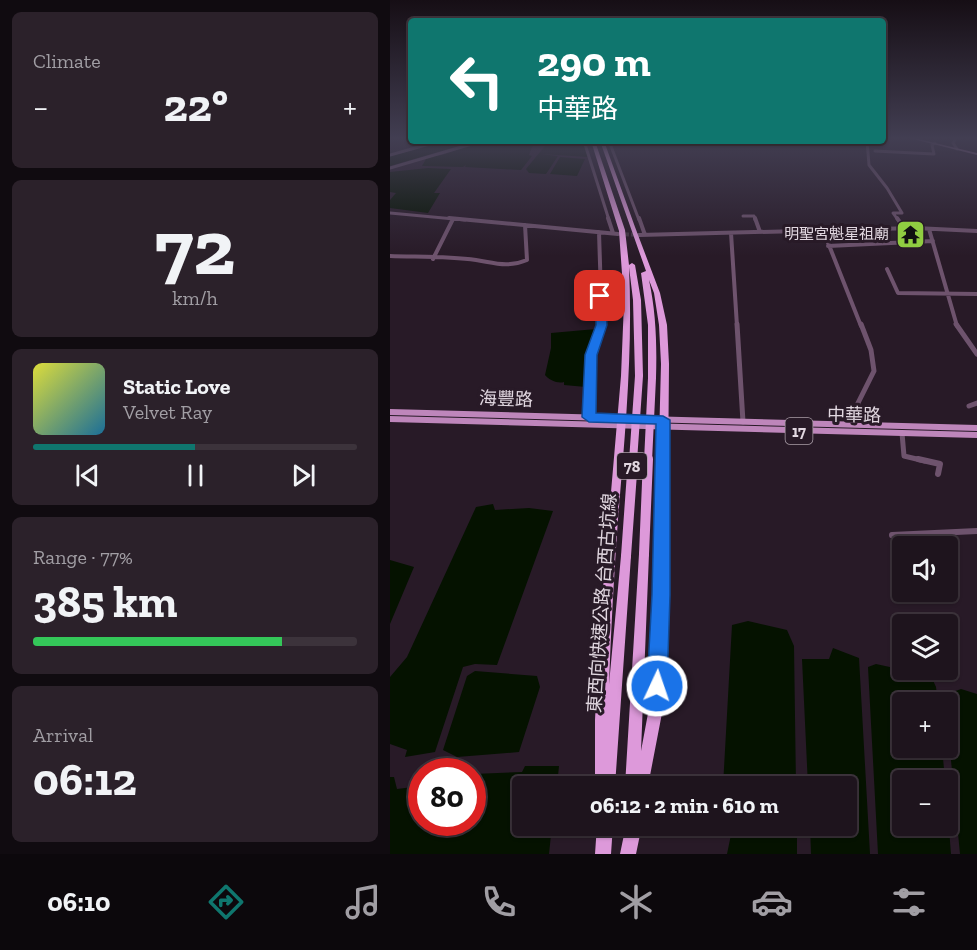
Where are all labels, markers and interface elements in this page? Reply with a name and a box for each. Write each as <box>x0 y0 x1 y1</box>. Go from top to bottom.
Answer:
text: 290 m <box>537 36 651 87</box>
icon: left <box>438 42 516 120</box>
text: Climate <box>33 49 101 73</box>
text: 22° <box>163 79 228 133</box>
text: − <box>33 87 48 126</box>
text: + <box>343 87 357 126</box>
text: 中華路 <box>537 93 618 125</box>
text: 72 <box>155 200 235 294</box>
temple icon: 明聖宮魁星祖廟 <box>894 218 926 250</box>
place label: 明聖宮魁星祖廟 <box>784 225 889 243</box>
pin <box>574 270 625 321</box>
icon: arrive <box>583 279 616 312</box>
text: km/h <box>172 286 218 310</box>
text: Static Love <box>123 373 230 400</box>
street label: 海豐路 <box>479 387 533 411</box>
text: Velvet Ray <box>123 400 212 424</box>
street label: 中華路 <box>827 404 881 426</box>
road number: 17 <box>786 418 812 444</box>
road number: 78 <box>617 453 647 479</box>
icon: previous <box>71 459 104 492</box>
icon: pause <box>179 459 212 492</box>
icon: next <box>287 459 320 492</box>
street label: 東西向快速公路 台西古坑線 <box>583 492 621 714</box>
map controls <box>892 536 958 836</box>
button: sound <box>892 536 958 602</box>
text: Range · 77% <box>33 545 133 569</box>
text: 385 km <box>33 575 177 629</box>
button: layers <box>892 614 958 680</box>
position arrow <box>625 654 689 718</box>
button: + <box>892 692 958 758</box>
text: Arrival <box>33 723 93 747</box>
text: 06:12 <box>33 753 137 807</box>
speed limit sign: 80 <box>408 758 486 836</box>
button: − <box>892 770 958 836</box>
text: 06:12 · 2 min · 610 m <box>590 792 779 819</box>
icon: directions <box>205 881 247 923</box>
icon: music <box>342 881 384 923</box>
icon: phone <box>478 881 520 923</box>
icon: climate <box>615 881 657 923</box>
icon: car <box>751 881 793 923</box>
icon: filters <box>888 881 930 923</box>
text: 06:10 <box>47 886 110 918</box>

